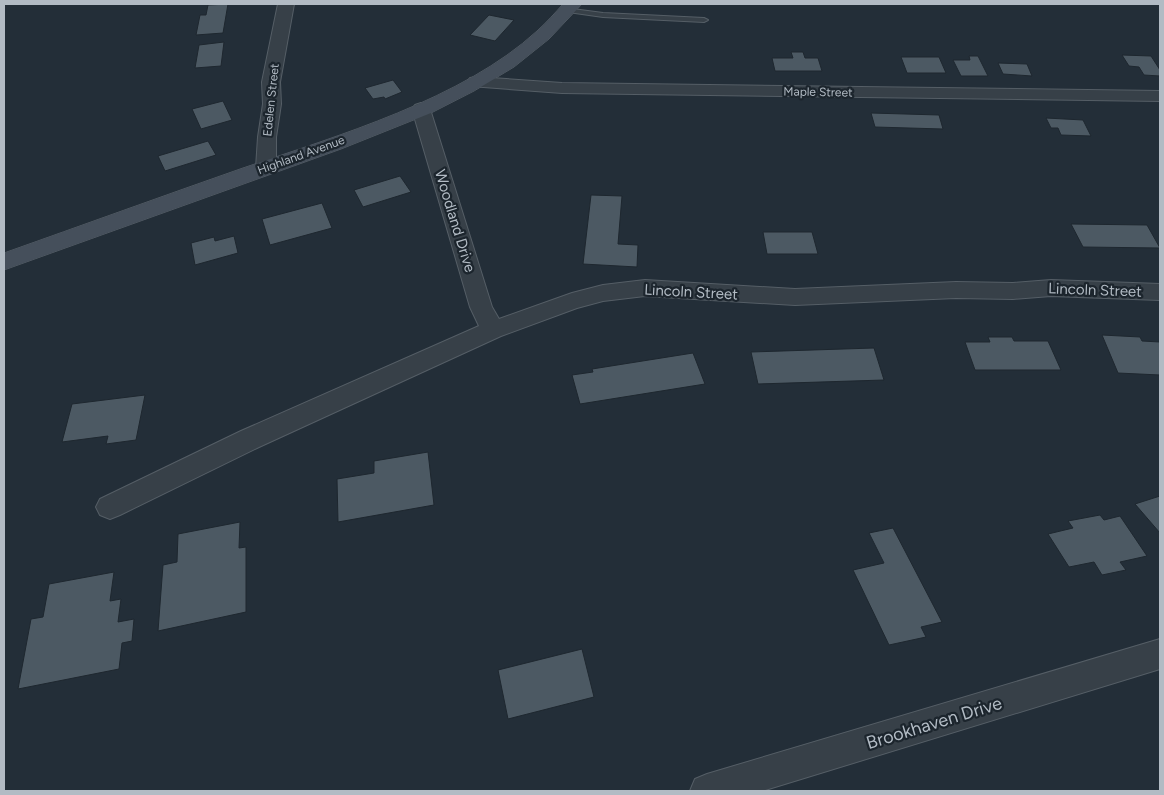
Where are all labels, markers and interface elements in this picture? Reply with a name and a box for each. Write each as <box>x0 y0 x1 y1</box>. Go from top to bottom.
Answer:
street label: Edelen Street <box>260 62 282 137</box>
street label: Maple Street <box>783 84 853 100</box>
street label: Highland Avenue <box>256 133 347 177</box>
street label: Woodland Drive <box>431 167 479 275</box>
street label: Lincoln Street <box>1048 279 1143 301</box>
street label: Lincoln Street <box>644 281 739 303</box>
street label: Brookhaven Drive <box>863 692 1005 754</box>

